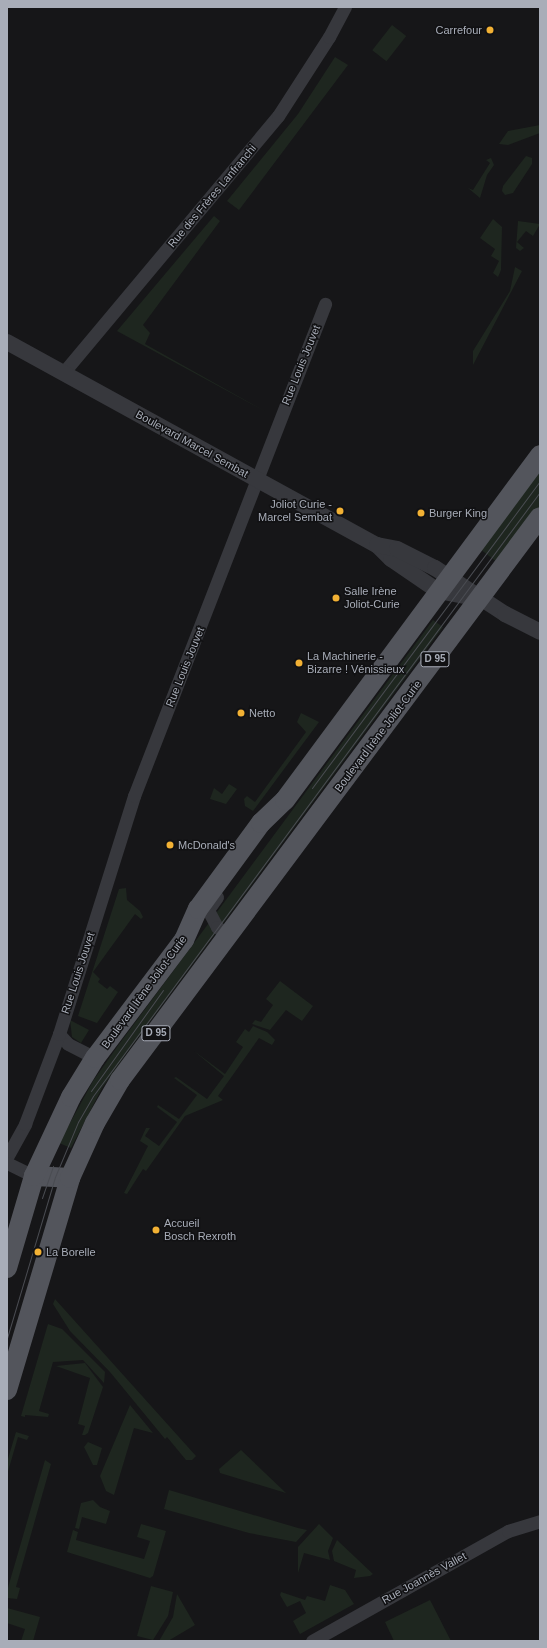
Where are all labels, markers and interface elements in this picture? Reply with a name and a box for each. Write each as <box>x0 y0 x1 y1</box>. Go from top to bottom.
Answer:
place label: Carrefour <box>436 23 482 37</box>
marker: Carrefour <box>485 25 495 35</box>
street label: Rue des Frères Lanfranchi <box>165 142 259 250</box>
street label: Rue Louis Jouvet <box>279 323 323 407</box>
street label: Boulevard Marcel Sembat <box>133 408 251 480</box>
place label: Joliot Curie - Marcel Sembat <box>258 498 332 524</box>
marker: Joliot Curie - Marcel Sembat <box>335 506 345 516</box>
place label: Burger King <box>429 506 487 520</box>
marker: Burger King <box>416 508 426 518</box>
place label: Salle Irène Joliot-Curie <box>344 585 400 611</box>
marker: Salle Irène Joliot-Curie <box>331 593 341 603</box>
street label: Rue Louis Jouvet <box>163 625 207 709</box>
place label: La Machinerie - Bizarre ! Vénissieux <box>307 650 404 676</box>
road number: D 95 <box>420 651 450 667</box>
marker: La Machinerie - Bizarre ! Vénissieux <box>294 658 304 668</box>
street label: Boulevard Irène Joliot-Curie <box>332 678 424 794</box>
place label: Netto <box>249 706 275 720</box>
marker: Netto <box>236 708 246 718</box>
place label: McDonald's <box>178 838 235 852</box>
marker: McDonald's <box>165 840 175 850</box>
street label: Rue Louis Jouvet <box>59 931 97 1015</box>
street label: Boulevard Irène Joliot-Curie <box>99 933 189 1051</box>
road number: D 95 <box>141 1025 171 1041</box>
place label: Accueil Bosch Rexroth <box>164 1217 236 1243</box>
marker: Accueil Bosch Rexroth <box>151 1225 161 1235</box>
place label: La Borelle <box>46 1245 96 1259</box>
marker: La Borelle <box>33 1247 43 1257</box>
street label: Rue Joannès Vallet <box>379 1549 469 1607</box>

